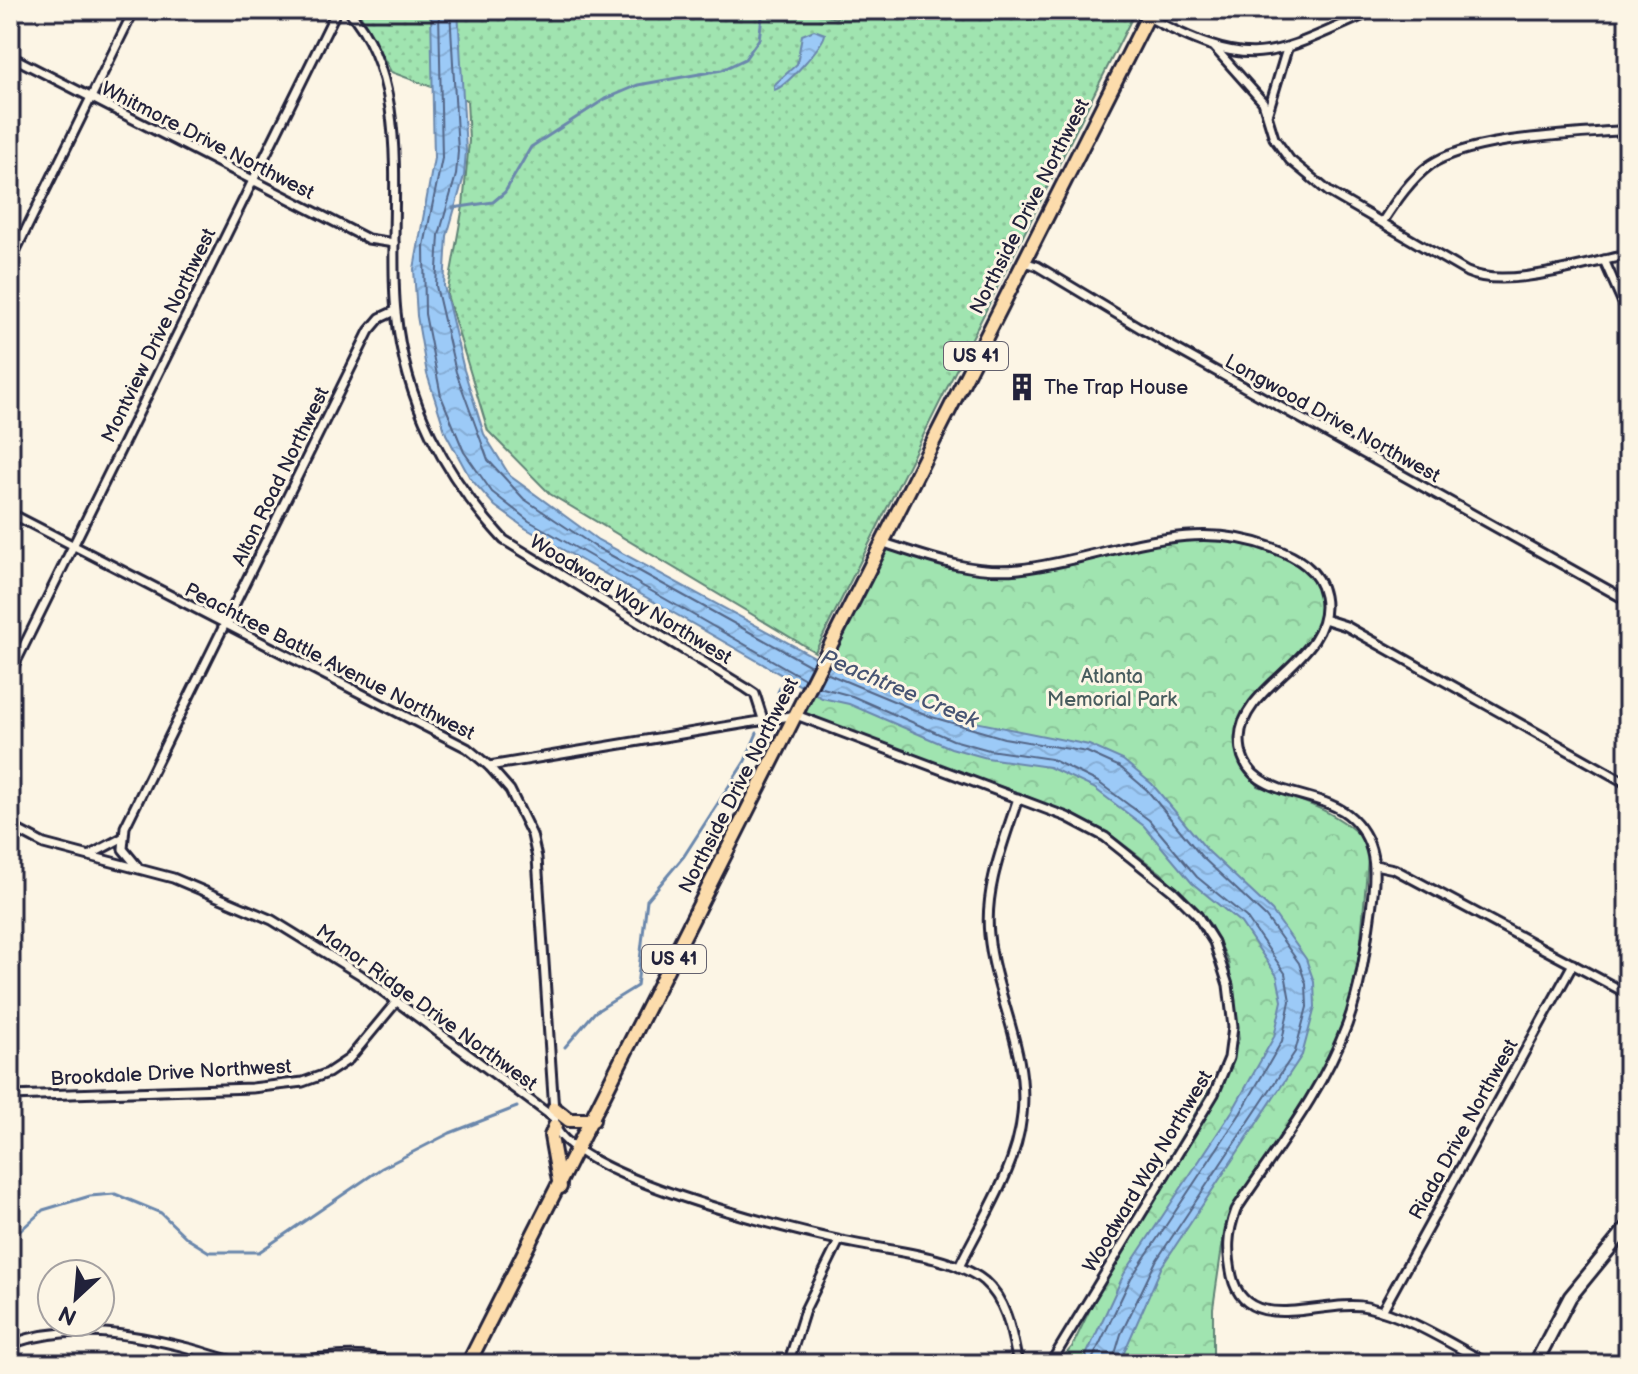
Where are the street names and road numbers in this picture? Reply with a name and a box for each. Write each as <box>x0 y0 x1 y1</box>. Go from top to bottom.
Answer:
street label: Whitmore Drive Northwest <box>97 77 318 205</box>
street label: Northside Drive Northwest <box>965 95 1095 318</box>
street label: Montview Drive Northwest <box>96 224 221 447</box>
road number: US 41 <box>944 342 1008 370</box>
street label: Longwood Drive Northwest <box>1221 350 1444 488</box>
street label: Alton Road Northwest <box>227 383 335 570</box>
street label: Woodward Way Northwest <box>525 530 736 670</box>
street label: Peachtree Battle Avenue Northwest <box>181 578 479 746</box>
street label: Northside Drive Northwest <box>674 674 804 897</box>
street label: Manor Ridge Drive Northwest <box>311 919 542 1096</box>
road number: US 41 <box>642 945 706 973</box>
street label: Riada Drive Northwest <box>1404 1035 1524 1224</box>
street label: Brookdale Drive Northwest <box>50 1055 292 1091</box>
street label: Woodward Way Northwest <box>1078 1066 1218 1277</box>

